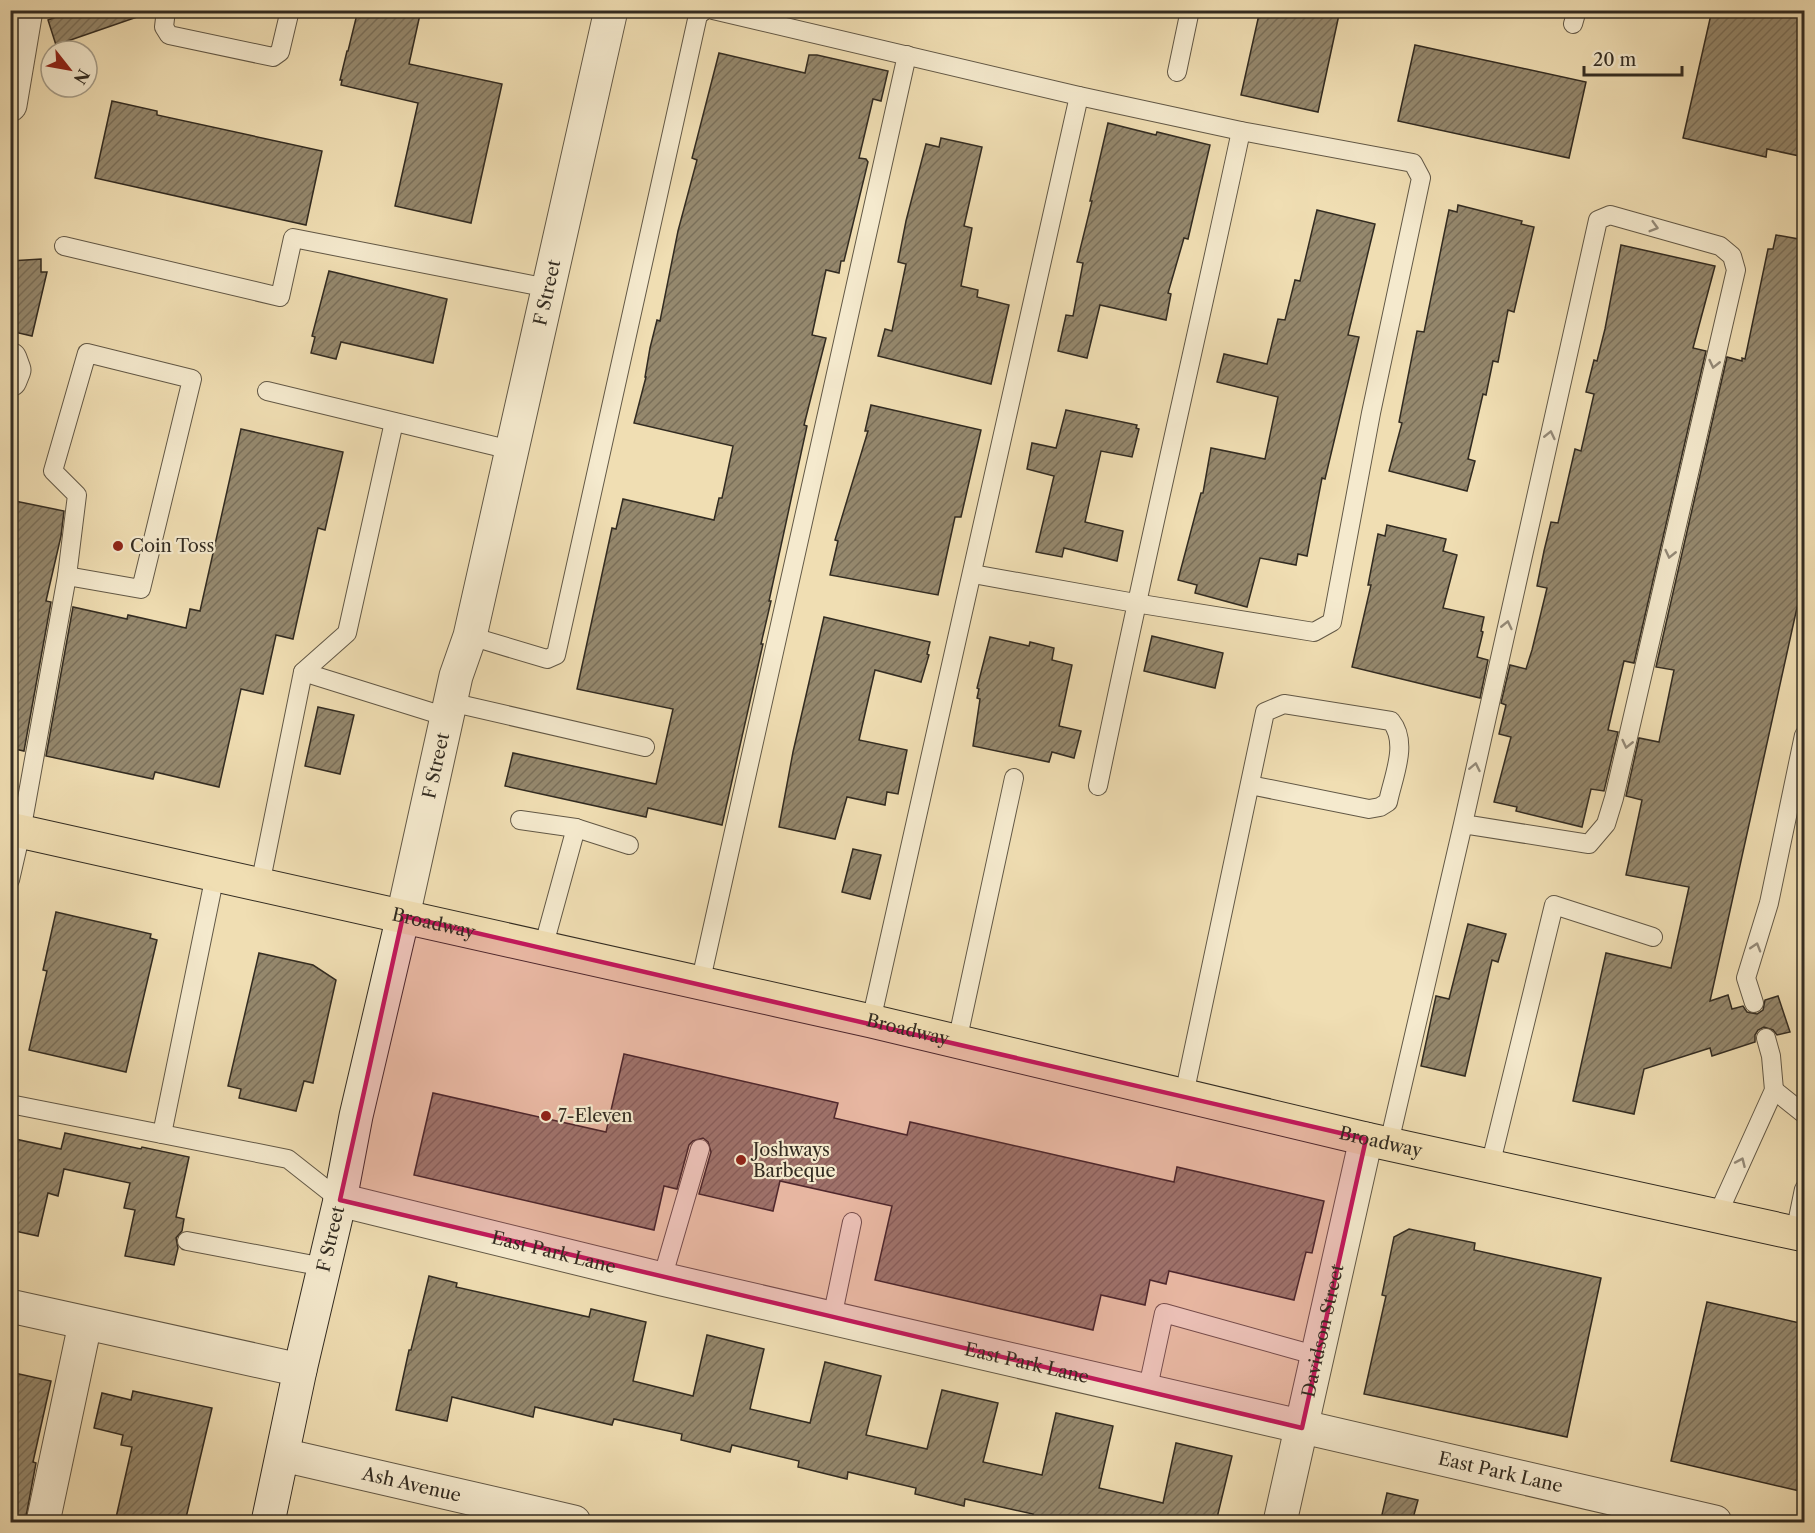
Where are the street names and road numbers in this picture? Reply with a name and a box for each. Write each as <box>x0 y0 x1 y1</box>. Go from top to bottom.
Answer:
street label: F Street <box>529 257 566 328</box>
street label: F Street <box>418 730 454 801</box>
street label: Broadway <box>390 904 478 944</box>
street label: Broadway <box>864 1009 952 1051</box>
street label: Broadway <box>1337 1122 1425 1162</box>
street label: F Street <box>312 1203 349 1274</box>
street label: East Park Lane <box>489 1227 618 1278</box>
street label: Davidson Street <box>1297 1261 1349 1399</box>
street label: East Park Lane <box>962 1338 1091 1388</box>
street label: East Park Lane <box>1436 1447 1565 1497</box>
street label: Ash Avenue <box>359 1462 463 1507</box>

